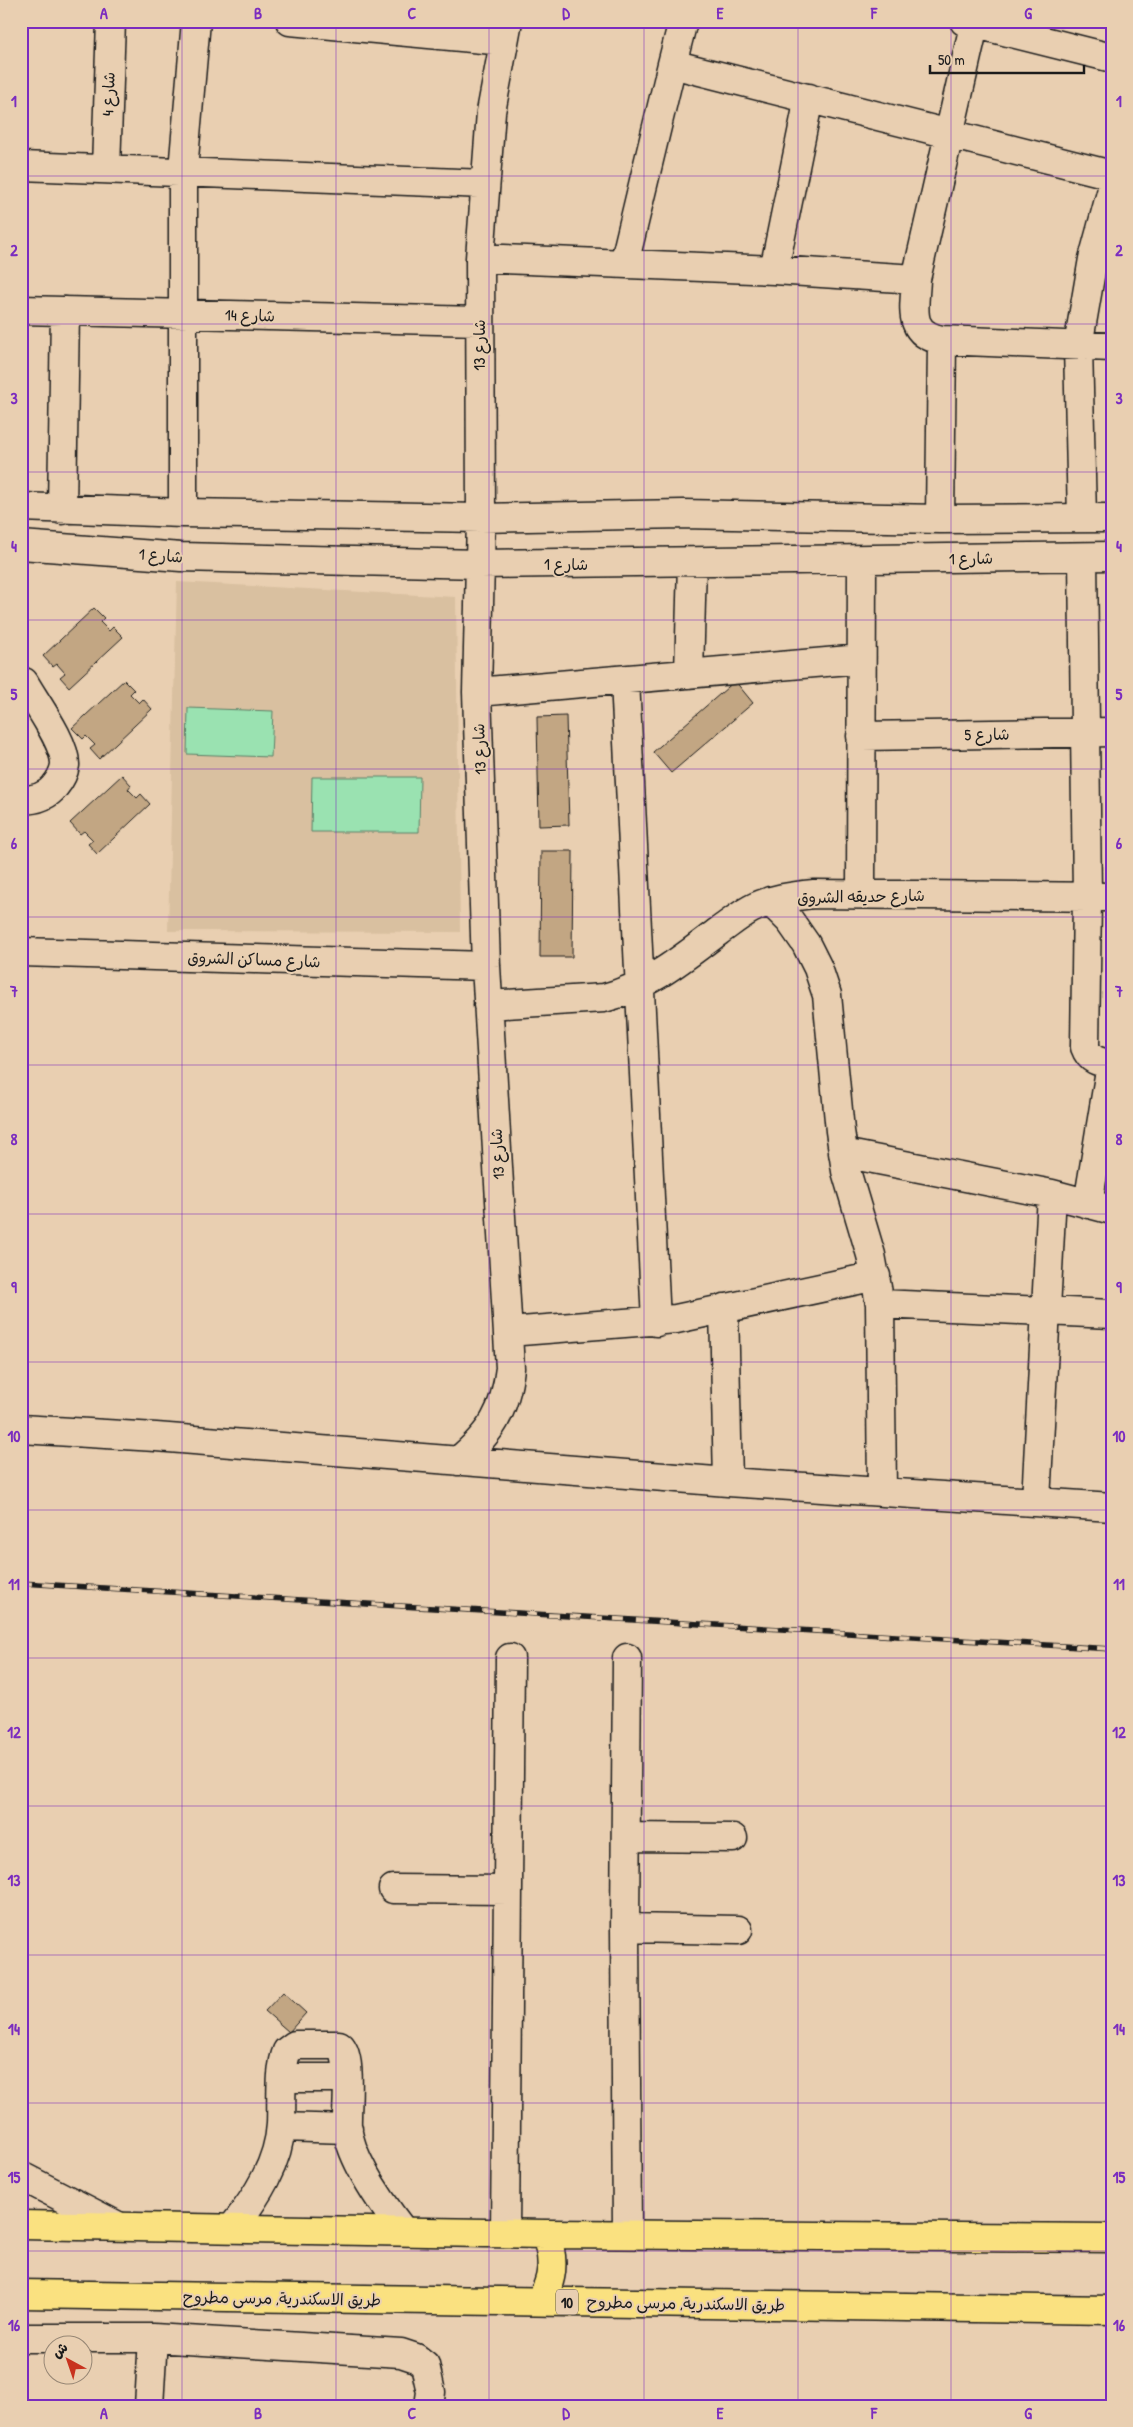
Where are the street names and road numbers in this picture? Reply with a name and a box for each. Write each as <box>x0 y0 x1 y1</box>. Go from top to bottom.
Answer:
street label: شارع 4 <box>96 71 121 117</box>
street label: شارع 14 <box>225 304 275 327</box>
street label: شارع 13 <box>468 319 491 371</box>
street label: شارع 1 <box>138 542 184 569</box>
street label: شارع 1 <box>949 547 993 570</box>
street label: شارع 1 <box>544 553 588 576</box>
street label: شارع 13 <box>467 723 492 775</box>
street label: شارع 5 <box>964 723 1010 746</box>
street label: شارع حديقه الشروق <box>797 884 925 909</box>
street label: شارع مساكن الشروق <box>187 946 321 973</box>
street label: شارع 13 <box>485 1128 510 1180</box>
street label: طريق الاسكندرية, مرسى مطروح <box>183 2285 381 2311</box>
road number: 10 <box>556 2290 578 2314</box>
street label: طريق الاسكندرية, مرسى مطروح <box>587 2290 785 2316</box>

